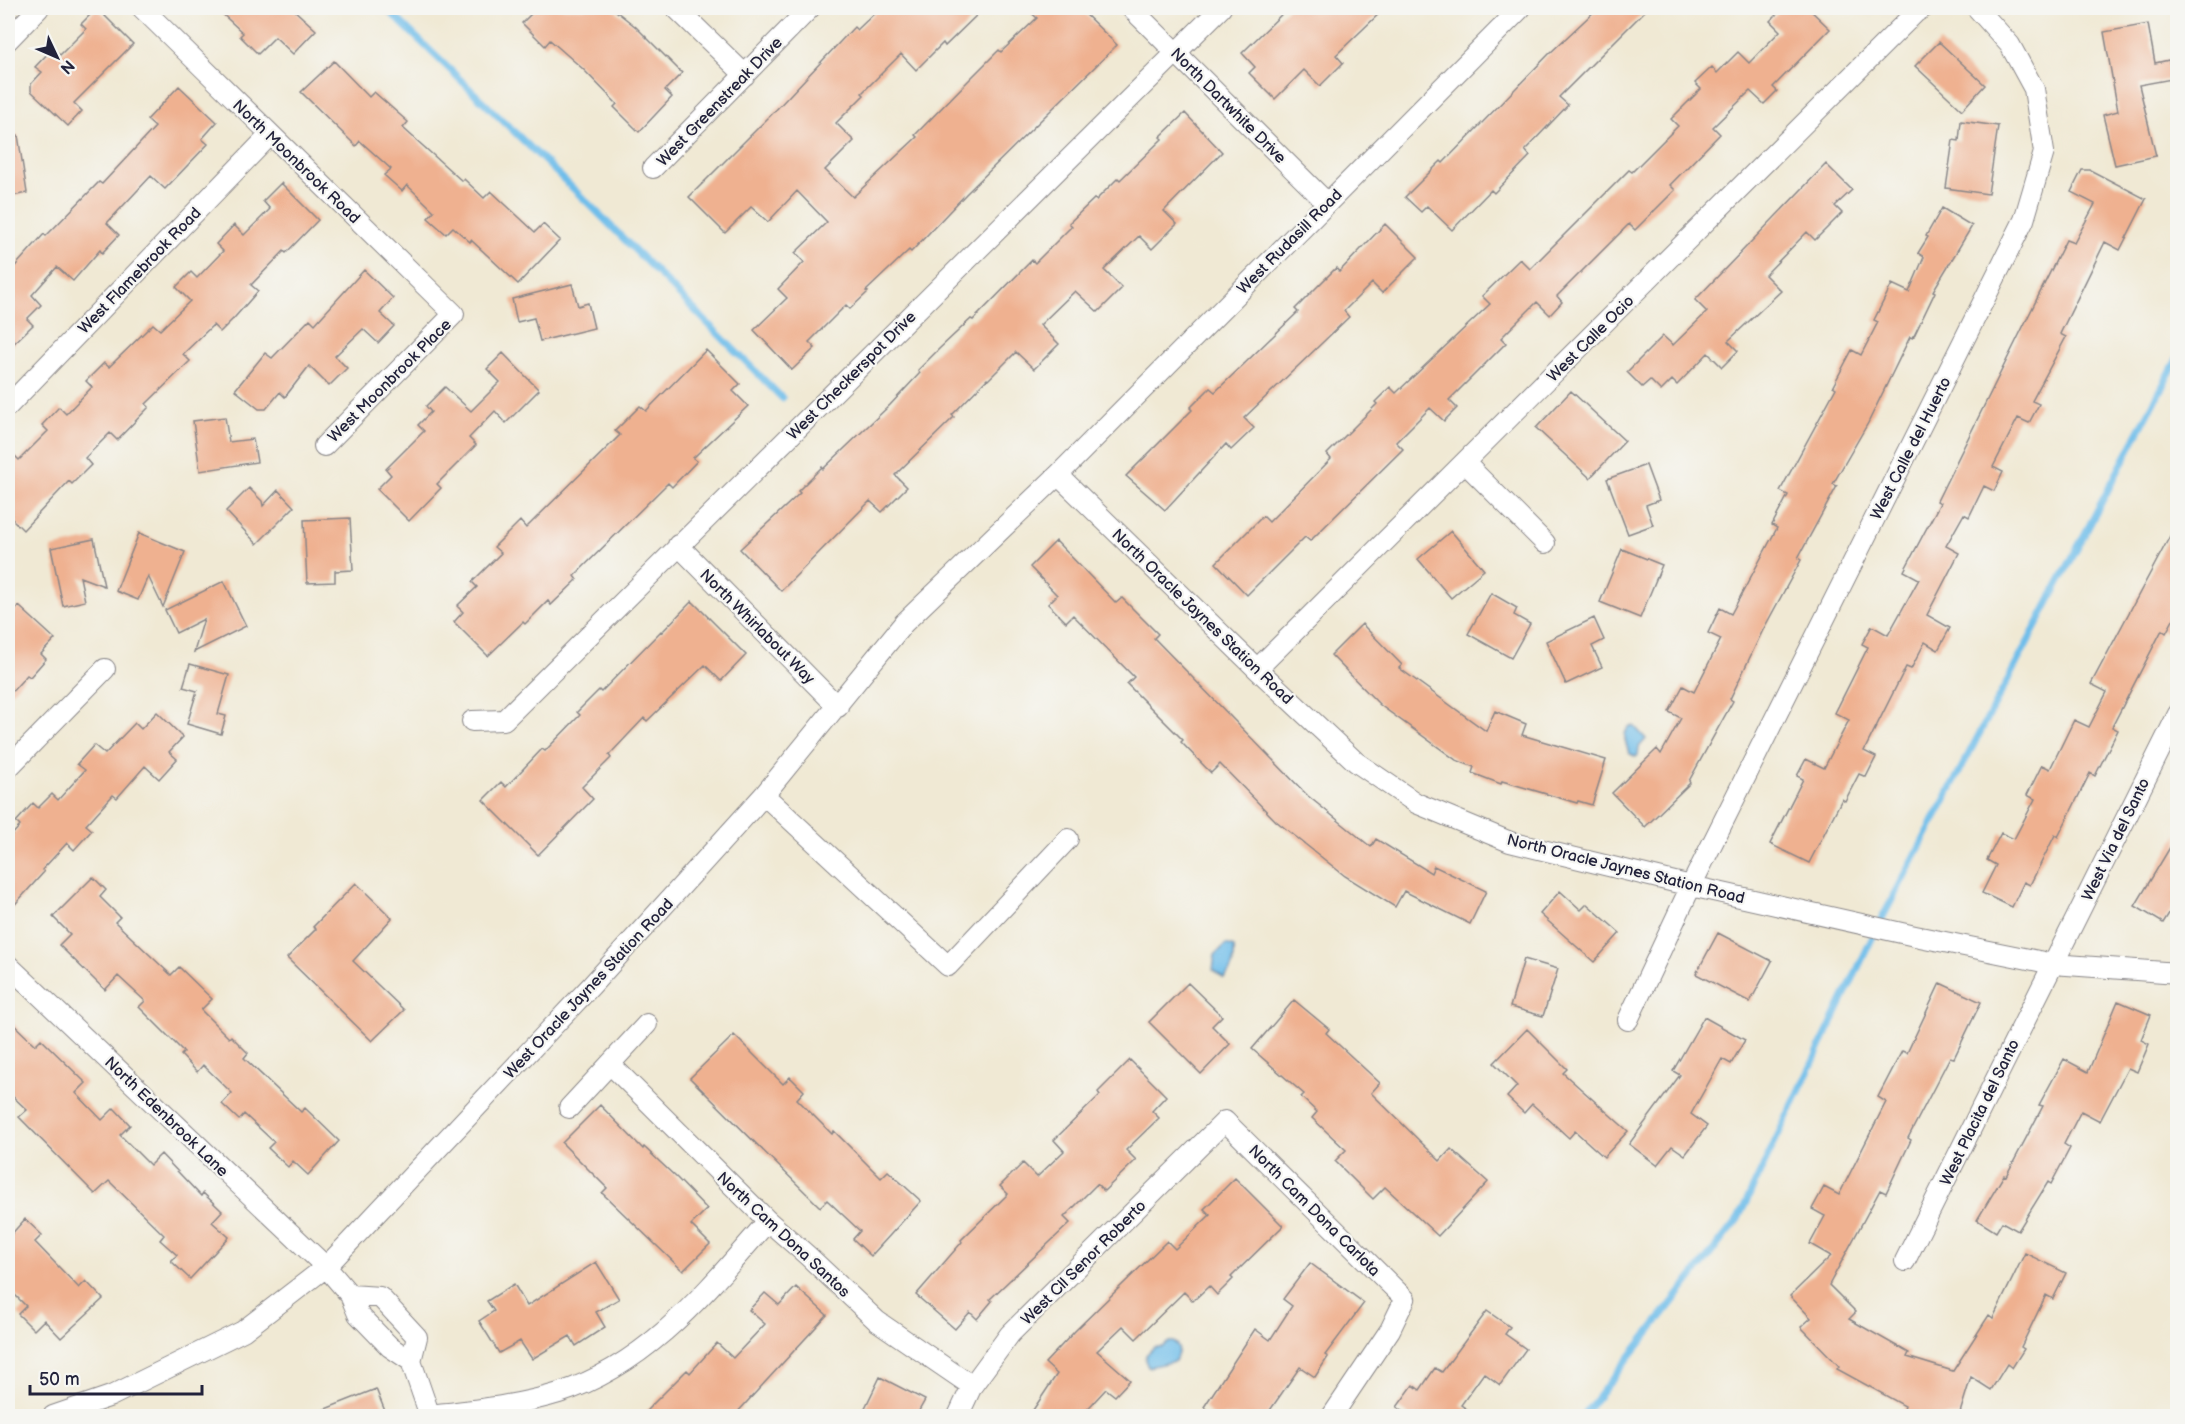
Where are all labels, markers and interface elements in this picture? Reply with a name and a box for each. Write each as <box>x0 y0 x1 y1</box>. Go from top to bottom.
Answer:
north arrow <box>27 27 87 87</box>
street label: West Greenstreak Drive <box>653 33 787 171</box>
street label: North Dartwhite Drive <box>1166 44 1290 168</box>
text: N <box>56 55 78 77</box>
street label: North Moonbrook Road <box>228 96 364 228</box>
street label: West Rudasill Road <box>1234 186 1347 299</box>
street label: West Flamebrook Road <box>75 204 205 338</box>
street label: West Calle Ocio <box>1544 292 1638 386</box>
street label: West Checkerspot Drive <box>784 307 921 444</box>
street label: West Moonbrook Place <box>324 315 456 447</box>
street label: West Calle del Huerto <box>1867 374 1956 523</box>
street label: North Oracle Jaynes Station Road <box>1107 525 1296 709</box>
street label: North Whirlabout Way <box>695 566 819 689</box>
street label: West Via del Santo <box>2078 775 2154 904</box>
street label: North Oracle Jaynes Station Road <box>1505 831 1747 908</box>
street label: West Oracle Jaynes Station Road <box>500 895 678 1083</box>
street label: West Placita del Santo <box>1937 1036 2024 1189</box>
street label: North Edenbrook Lane <box>100 1053 232 1181</box>
street label: North Cam Dona Carlota <box>1244 1141 1384 1281</box>
street label: North Cam Dona Santos <box>713 1168 853 1302</box>
street label: West Cll Senor Roberto <box>1018 1197 1150 1329</box>
scale bar <box>30 1358 202 1396</box>
text: 50 m <box>39 1369 80 1390</box>

